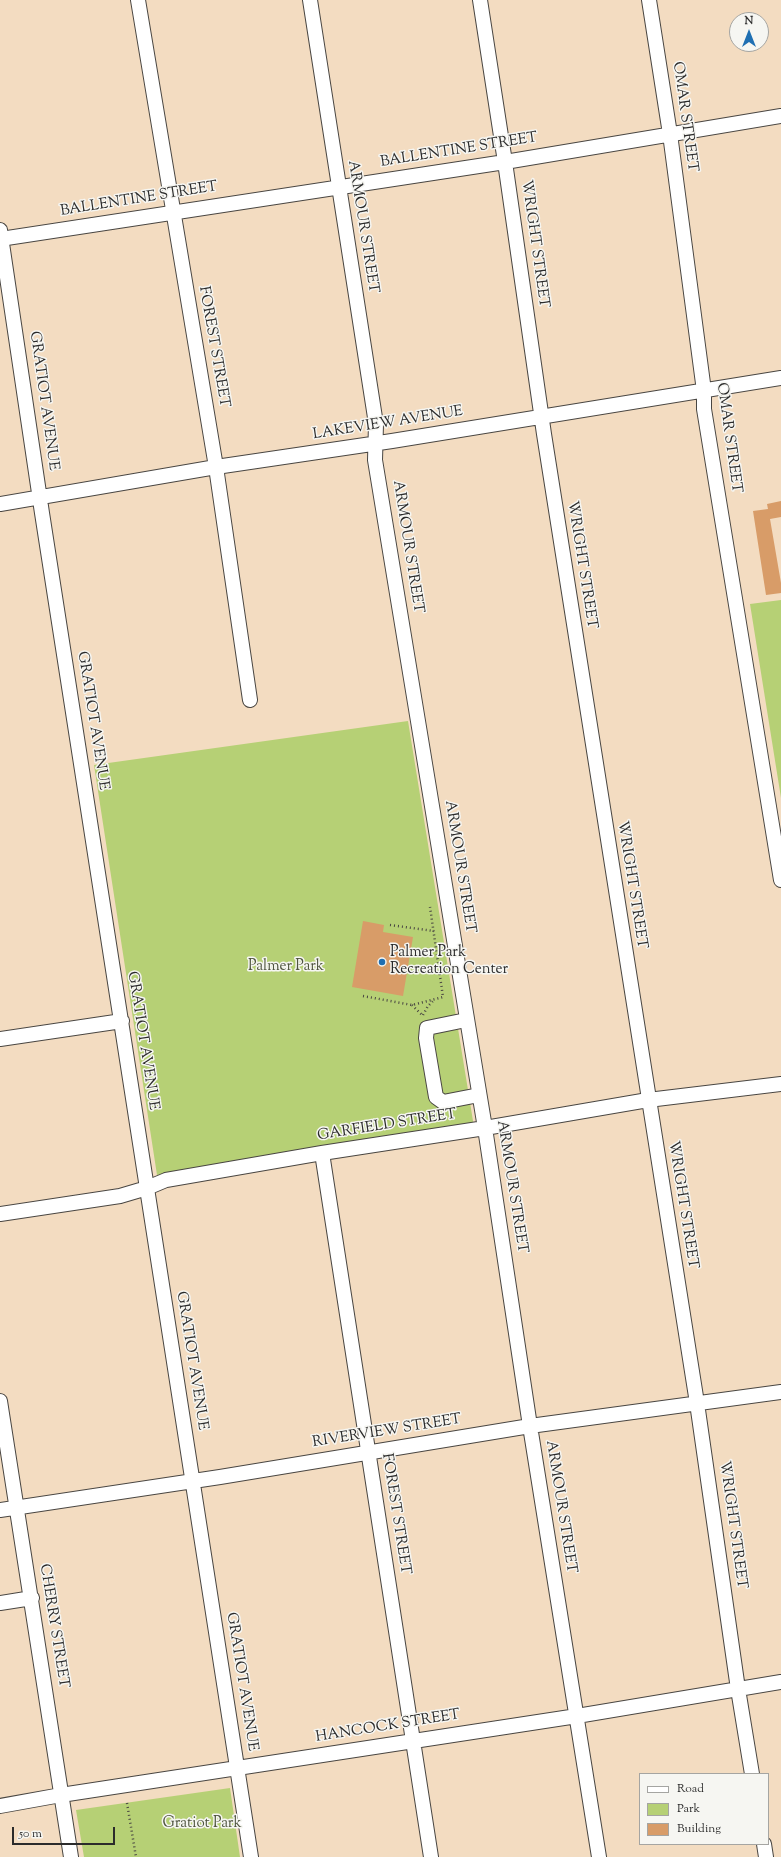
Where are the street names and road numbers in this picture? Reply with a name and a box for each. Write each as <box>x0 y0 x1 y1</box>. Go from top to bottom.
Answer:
street label: OMAR STREET <box>667 61 701 173</box>
street label: BALLENTINE STREET <box>379 130 539 172</box>
street label: ARMOUR STREET <box>343 159 381 295</box>
street label: BALLENTINE STREET <box>59 179 219 221</box>
street label: WRIGHT STREET <box>516 179 552 309</box>
street label: FOREST STREET <box>193 285 233 409</box>
street label: GRATIOT AVENUE <box>24 330 62 472</box>
street label: OMAR STREET <box>711 382 745 494</box>
street label: LAKEVIEW AVENUE <box>312 403 464 445</box>
street label: ARMOUR STREET <box>388 479 426 615</box>
street label: WRIGHT STREET <box>562 500 600 630</box>
street label: GRATIOT AVENUE <box>72 650 112 792</box>
street label: ARMOUR STREET <box>440 799 478 935</box>
street label: WRIGHT STREET <box>612 820 650 950</box>
street label: GRATIOT AVENUE <box>122 970 162 1112</box>
street label: GARFIELD STREET <box>316 1106 458 1146</box>
street label: ARMOUR STREET <box>492 1119 530 1255</box>
street label: WRIGHT STREET <box>663 1140 701 1270</box>
street label: GRATIOT AVENUE <box>171 1290 211 1432</box>
street label: RIVERVIEW STREET <box>311 1411 463 1453</box>
street label: ARMOUR STREET <box>541 1439 579 1575</box>
street label: FOREST STREET <box>377 1452 413 1576</box>
street label: WRIGHT STREET <box>714 1460 750 1590</box>
street label: CHERRY STREET <box>34 1563 72 1689</box>
street label: GRATIOT AVENUE <box>221 1611 261 1753</box>
street label: HANCOCK STREET <box>314 1707 462 1747</box>

